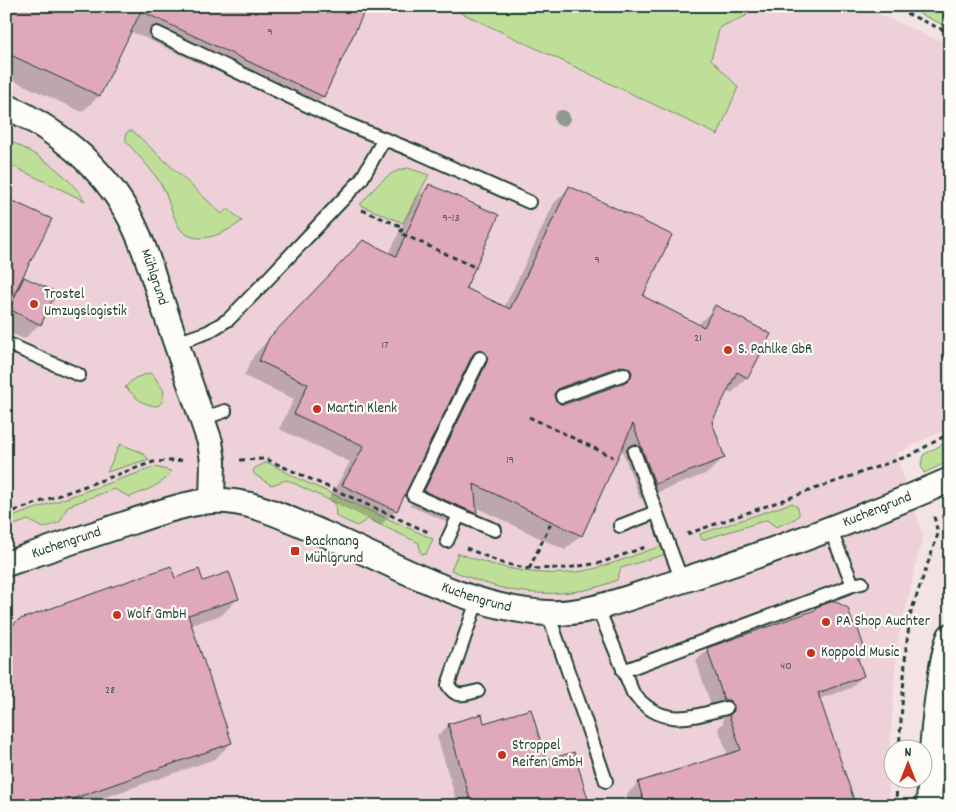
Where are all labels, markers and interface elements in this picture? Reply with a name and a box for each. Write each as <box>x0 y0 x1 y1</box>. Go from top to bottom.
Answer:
house number: 9 <box>267 24 273 41</box>
house number: 9-13 <box>442 210 460 227</box>
street label: Mühlgrund <box>134 246 173 309</box>
house number: 9 <box>594 252 600 269</box>
place label: Trostel Umzugslogistik <box>44 284 127 323</box>
marker: Trostel Umzugslogistik <box>28 298 40 310</box>
house number: 21 <box>694 330 702 347</box>
house number: 17 <box>381 337 389 354</box>
place label: S. Pahlke GbR <box>738 339 812 361</box>
marker: S. Pahlke GbR <box>722 344 734 356</box>
place label: Martin Klenk <box>327 398 397 420</box>
marker: Martin Klenk <box>311 403 323 415</box>
house number: 19 <box>506 452 514 469</box>
street label: Kuchengrund <box>840 486 915 534</box>
street label: Kuchengrund <box>29 521 104 565</box>
place label: Backnang Mühlgrund <box>305 531 363 570</box>
marker: Backnang Mühlgrund <box>289 545 301 557</box>
street label: Kuchengrund <box>438 577 513 619</box>
place label: Wolf GmbH <box>127 604 187 626</box>
marker: Wolf GmbH <box>111 609 123 621</box>
place label: PA Shop Auchter <box>836 611 931 633</box>
marker: PA Shop Auchter <box>820 616 832 628</box>
place label: Koppold Music <box>821 642 900 664</box>
marker: Koppold Music <box>805 647 817 659</box>
house number: 40 <box>780 658 792 675</box>
house number: 28 <box>105 682 115 699</box>
place label: Stroppel Reifen GmbH <box>512 735 583 774</box>
north arrow <box>884 740 934 790</box>
text: N <box>905 743 912 763</box>
marker: Stroppel Reifen GmbH <box>496 749 508 761</box>

